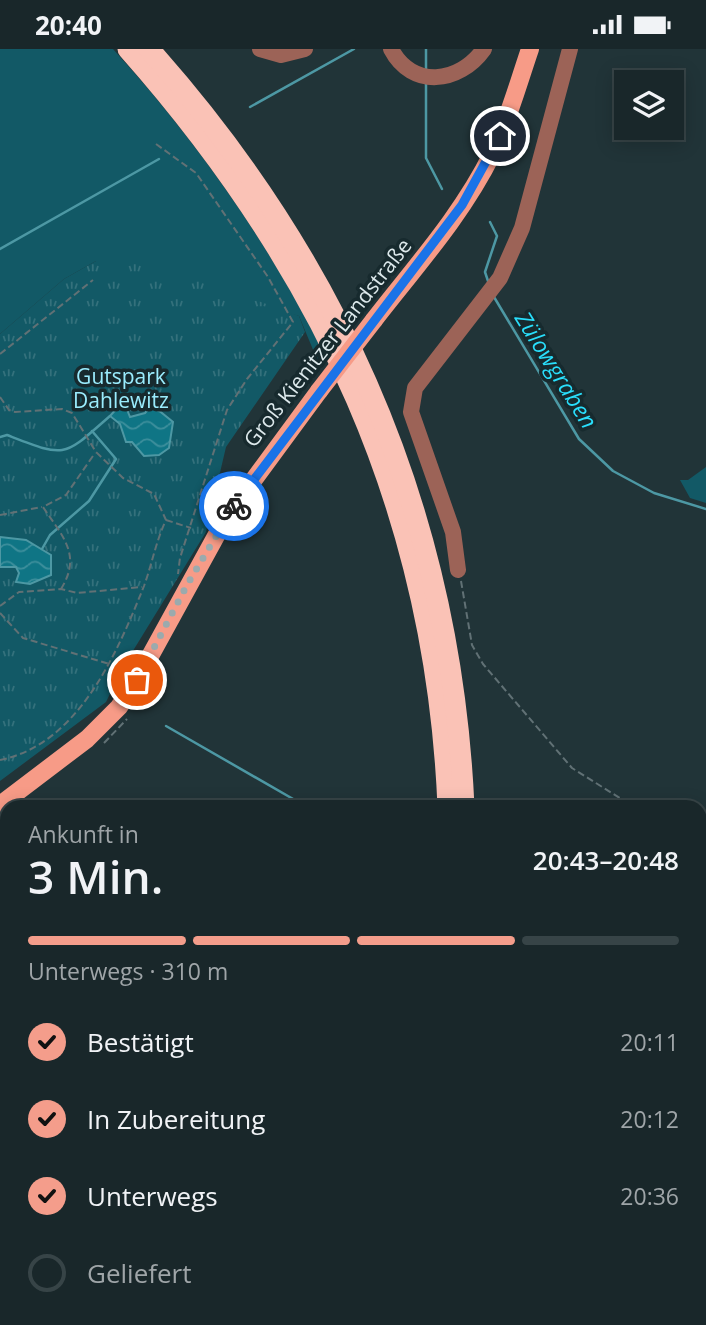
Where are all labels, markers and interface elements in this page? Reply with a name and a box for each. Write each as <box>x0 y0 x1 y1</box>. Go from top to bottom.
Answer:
text: 20:40 <box>35 7 102 43</box>
map controls <box>614 70 684 140</box>
button: layers <box>614 70 684 140</box>
pin <box>470 106 530 166</box>
icon: home <box>481 117 519 155</box>
street label: Groß Kienitzer Landstraße <box>237 232 417 452</box>
water label: Zülowgraben <box>508 304 606 434</box>
park label: Gutspark Dahlewitz <box>73 362 169 414</box>
courier <box>199 471 269 541</box>
icon: bike <box>215 487 253 525</box>
pin <box>107 650 167 710</box>
icon: bag <box>118 661 156 699</box>
text: Ankunft in <box>28 818 139 850</box>
text: 20:43–20:48 <box>533 842 679 878</box>
text: 3 Min. <box>28 845 163 907</box>
text: Unterwegs · 310 m <box>28 955 228 987</box>
icon: check <box>28 1023 66 1061</box>
text: Bestätigt <box>87 1024 194 1060</box>
text: 20:11 <box>620 1026 679 1058</box>
icon: check <box>28 1100 66 1138</box>
text: In Zubereitung <box>87 1101 265 1137</box>
text: 20:12 <box>620 1103 679 1135</box>
icon: check <box>28 1177 66 1215</box>
text: Unterwegs <box>87 1178 218 1214</box>
text: 20:36 <box>620 1180 679 1212</box>
text: Geliefert <box>87 1255 191 1291</box>

